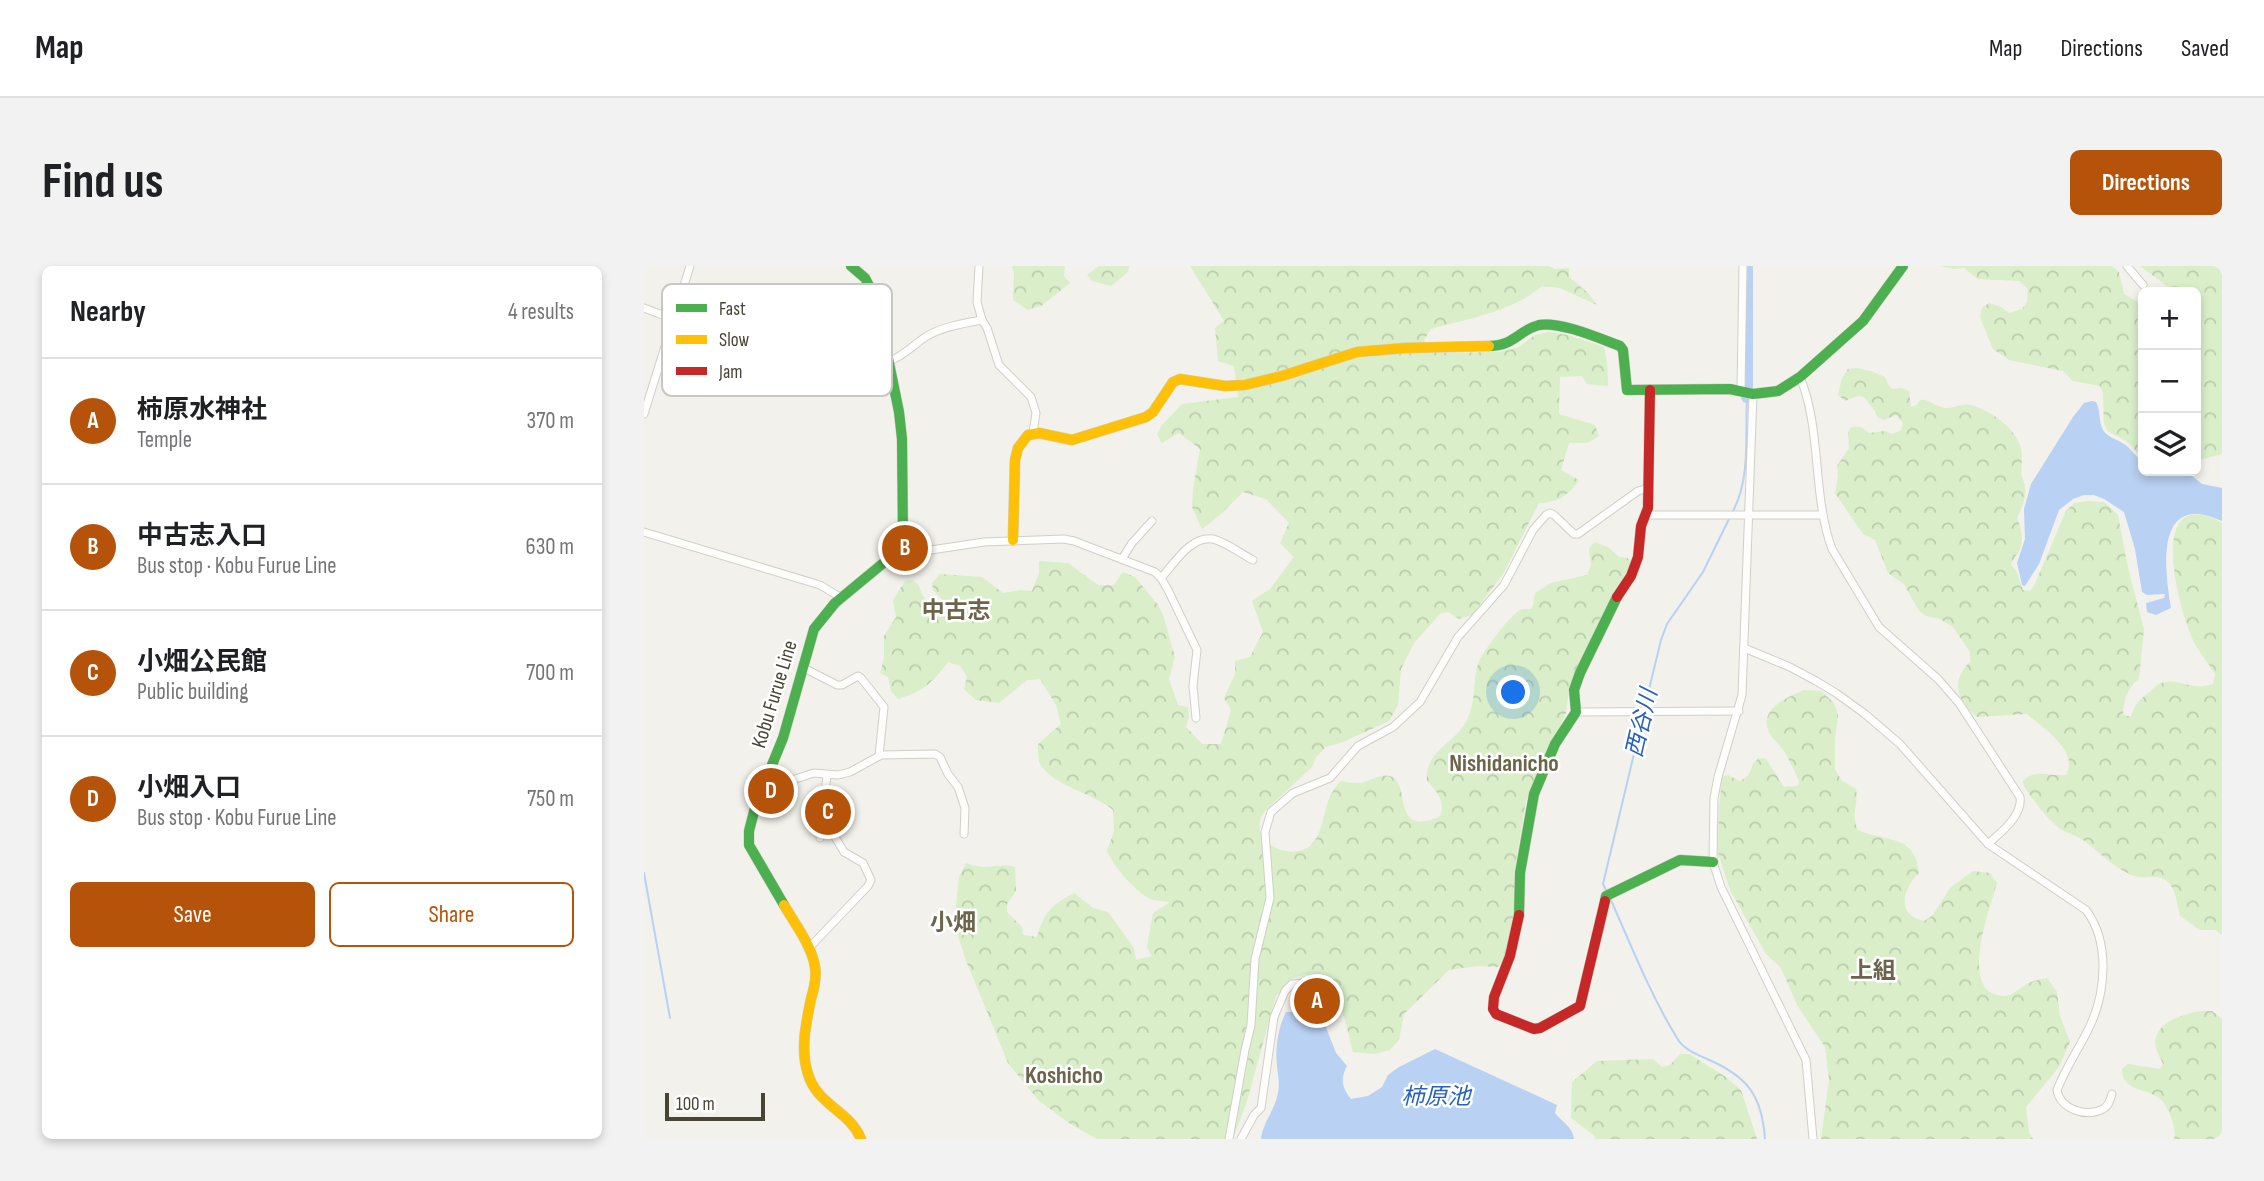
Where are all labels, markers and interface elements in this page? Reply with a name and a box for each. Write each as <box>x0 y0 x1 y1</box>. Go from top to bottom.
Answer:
text: Map <box>35 28 84 68</box>
text: Map <box>1989 34 2022 63</box>
text: Directions <box>2060 34 2143 63</box>
text: Saved <box>2181 34 2229 63</box>
button: Directions <box>2070 150 2222 215</box>
text: Find us <box>42 153 164 212</box>
legend <box>662 284 892 396</box>
map controls <box>2138 287 2201 476</box>
button: + <box>2138 287 2201 350</box>
text: Nearby <box>70 294 146 330</box>
text: 4 results <box>508 298 574 326</box>
text: Fast <box>719 298 746 321</box>
text: Slow <box>719 329 749 352</box>
button: − <box>2138 350 2201 413</box>
text: Jam <box>718 361 742 384</box>
text: 柿原水神社 <box>137 395 267 426</box>
text: A <box>88 407 98 435</box>
text: 370 m <box>527 407 574 435</box>
button: layers <box>2138 413 2201 476</box>
text: Temple <box>137 426 192 454</box>
text: 中古志入口 <box>137 521 267 552</box>
pin: B <box>882 522 928 574</box>
text: B <box>88 533 98 561</box>
text: 630 m <box>526 533 574 561</box>
text: Bus stop · Kobu Furue Line <box>137 552 336 580</box>
district label: 中古志 <box>922 597 991 625</box>
street label: Kobu Furue Line <box>746 637 803 751</box>
text: 小畑公民館 <box>137 647 267 678</box>
text: C <box>87 659 99 687</box>
text: 700 m <box>526 659 574 687</box>
your location <box>1496 675 1530 709</box>
text: Public building <box>137 678 248 706</box>
water label: 西谷川 <box>1621 684 1664 760</box>
district label: Nishidanicho <box>1449 749 1559 778</box>
pin: D <box>748 765 794 817</box>
text: 小畑入口 <box>137 773 241 804</box>
text: D <box>87 785 99 813</box>
text: 750 m <box>527 785 574 813</box>
pin: C <box>805 786 851 838</box>
text: Bus stop · Kobu Furue Line <box>137 804 336 832</box>
button: Save <box>70 882 315 947</box>
button: Share <box>329 882 574 947</box>
district label: 小畑 <box>930 909 976 937</box>
district label: 上組 <box>1850 957 1896 985</box>
pin: A <box>1294 975 1340 1027</box>
district label: Koshicho <box>1025 1061 1103 1090</box>
water label: 柿原池 <box>1402 1083 1473 1111</box>
scale bar <box>665 1090 765 1122</box>
text: 100 m <box>676 1093 715 1116</box>

